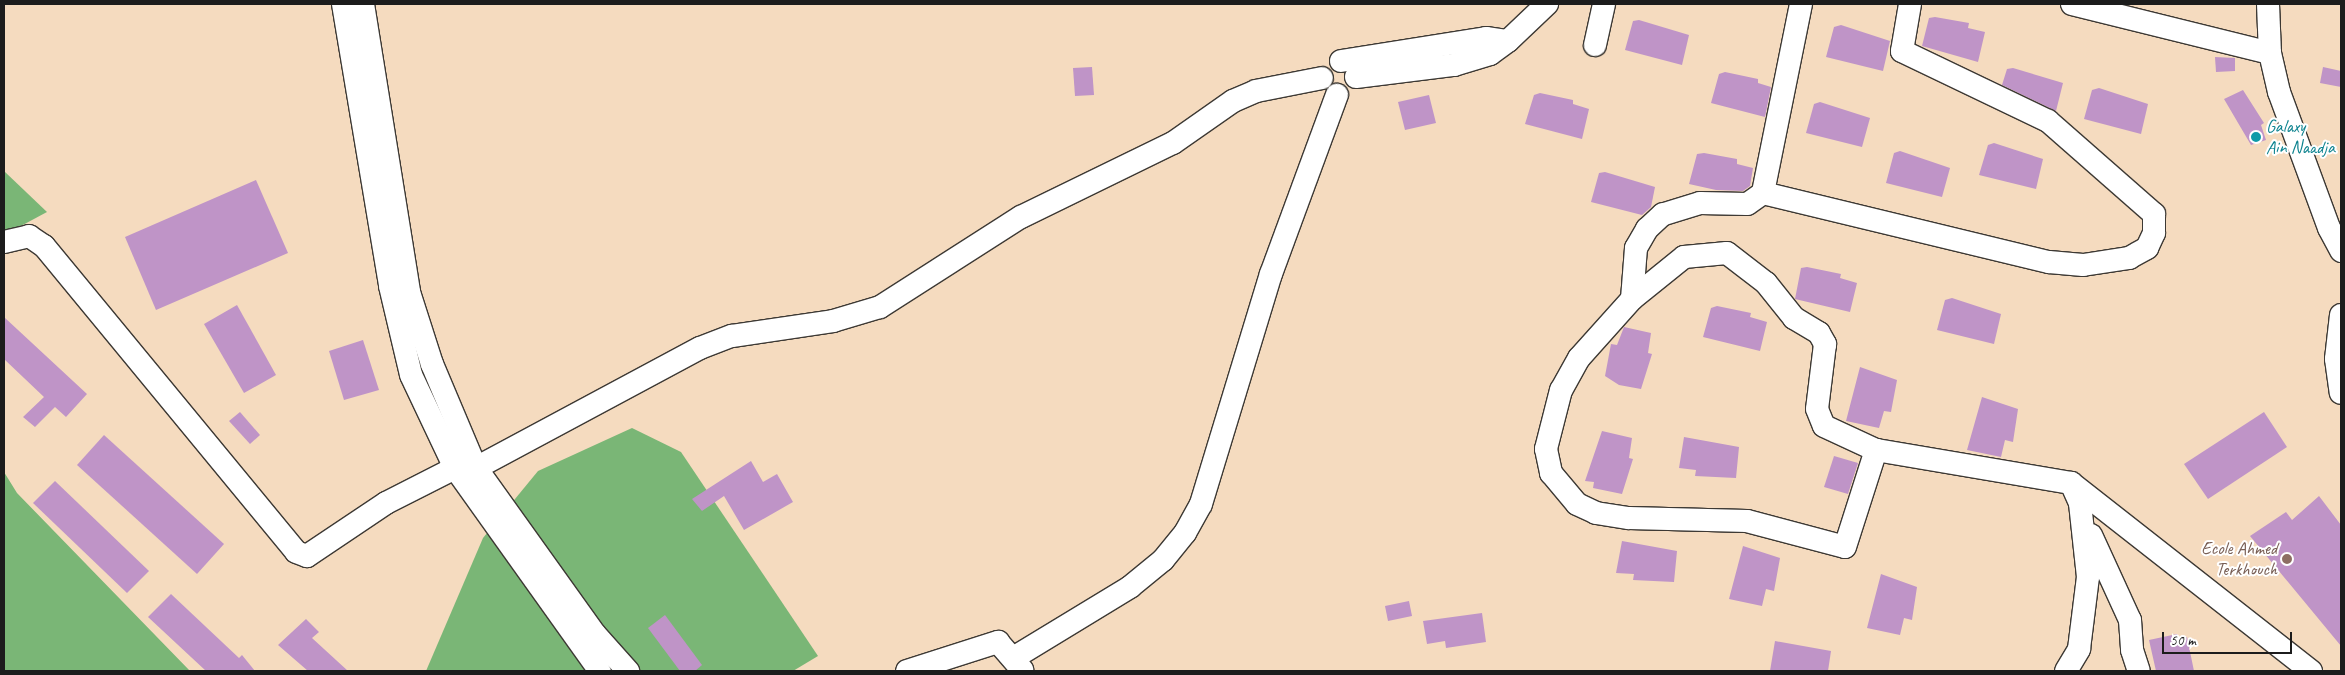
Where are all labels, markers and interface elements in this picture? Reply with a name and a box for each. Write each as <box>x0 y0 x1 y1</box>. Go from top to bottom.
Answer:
place label: Galaxy Ain Naadja <box>2266 116 2335 158</box>
marker: Galaxy Ain Naadja <box>2250 131 2262 143</box>
place label: Ecole Ahmed Terkhouch <box>2200 538 2277 580</box>
marker: Ecole Ahmed Terkhouch <box>2281 553 2293 565</box>
scale bar <box>2165 622 2295 654</box>
text: 50 m <box>2170 631 2196 650</box>

